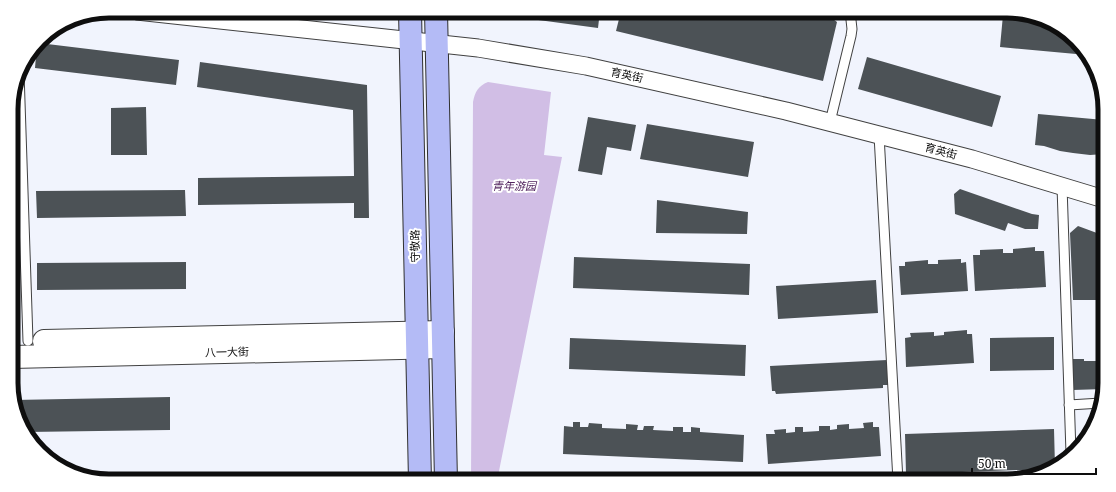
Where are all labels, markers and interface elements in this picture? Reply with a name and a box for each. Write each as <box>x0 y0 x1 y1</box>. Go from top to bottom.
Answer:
street label: 育英街 <box>609 64 645 85</box>
street label: 育英街 <box>923 139 959 162</box>
park label: 青年游园 <box>492 178 538 193</box>
street label: 守敬路 <box>407 229 422 263</box>
street label: 八一大街 <box>205 344 249 359</box>
scale bar <box>972 450 1096 476</box>
text: 50 m <box>978 455 1006 472</box>

